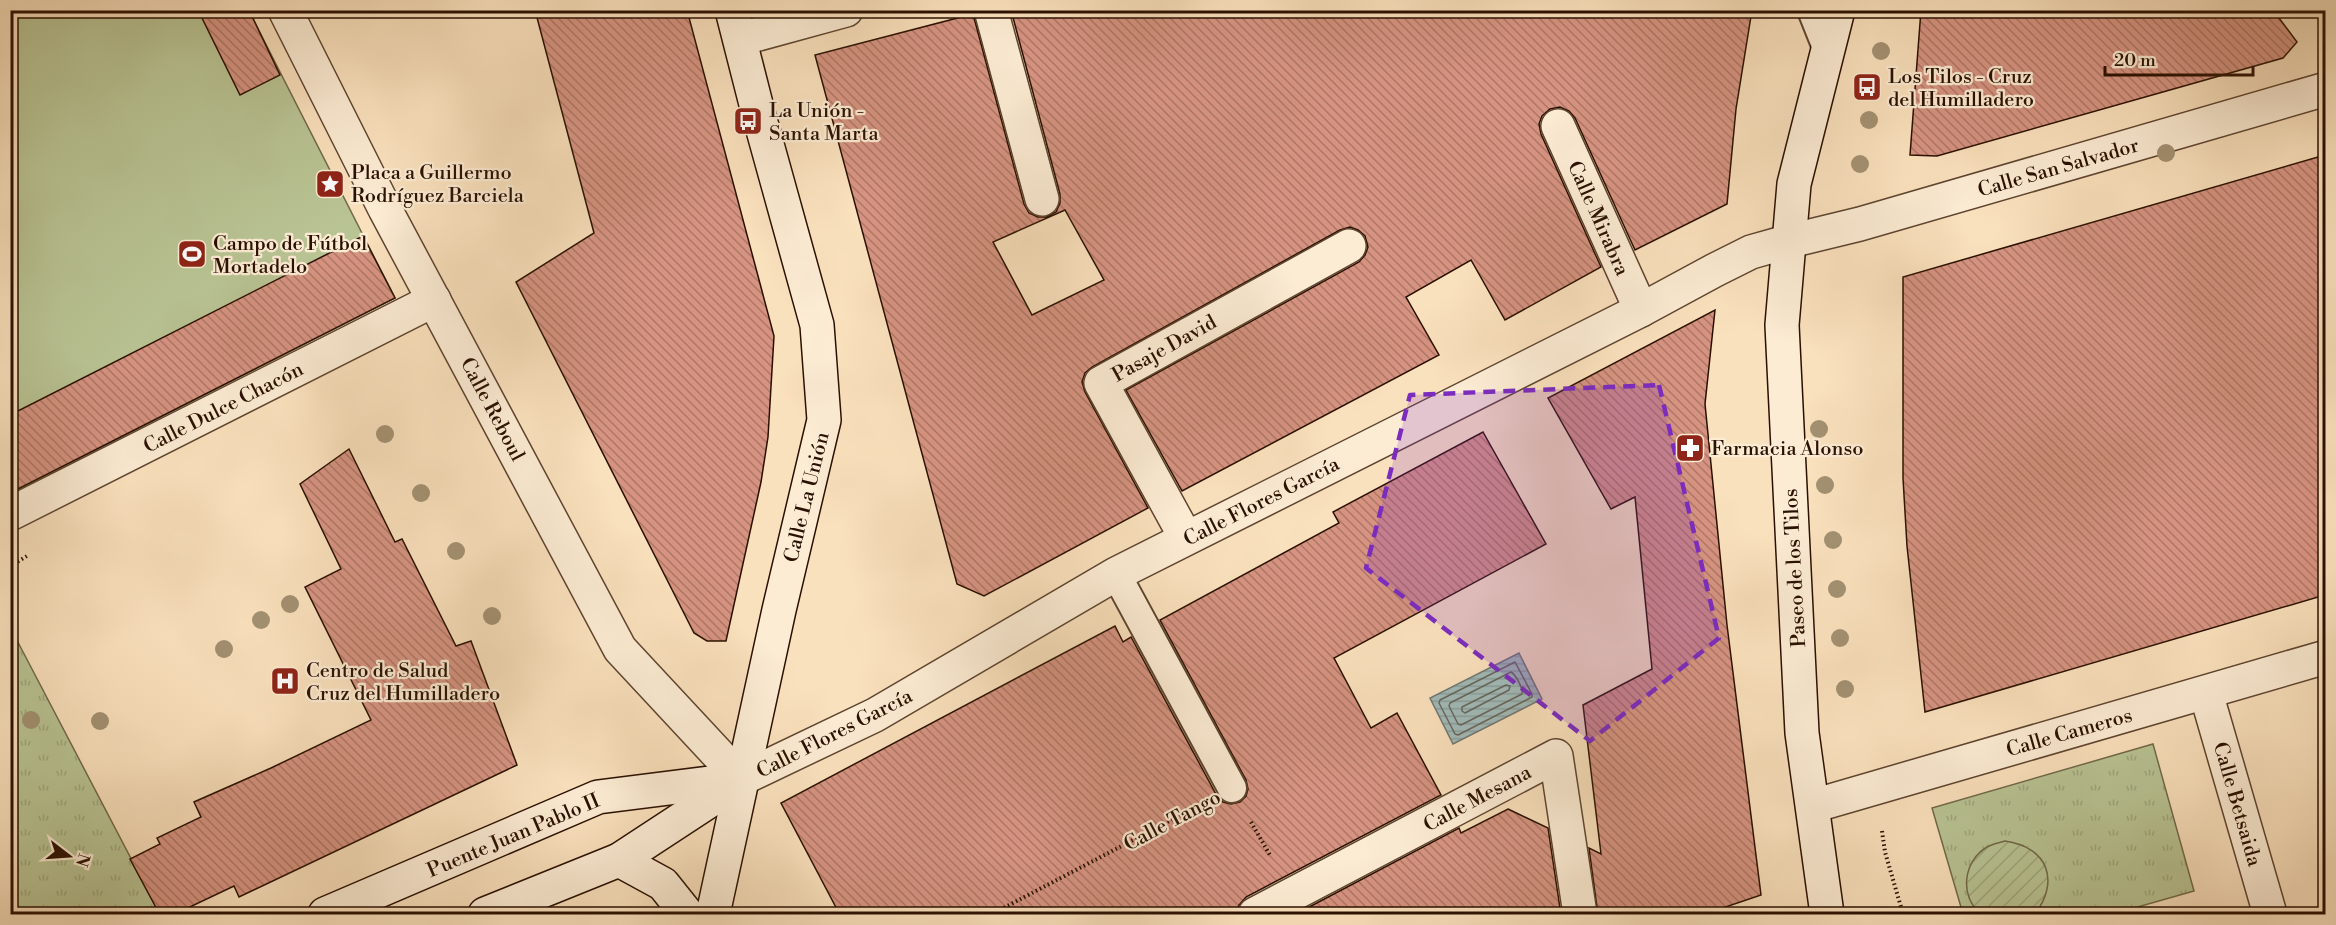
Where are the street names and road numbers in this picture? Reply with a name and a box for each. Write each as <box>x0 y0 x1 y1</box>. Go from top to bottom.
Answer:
street label: Calle San Salvador <box>1975 133 2142 203</box>
street label: Calle Mirabra <box>1561 157 1634 281</box>
street label: Pasaje David <box>1108 310 1222 388</box>
street label: Calle Reboul <box>454 354 529 466</box>
street label: Calle Dulce Chacón <box>140 357 308 459</box>
street label: Calle La Unión <box>779 430 836 565</box>
street label: Calle Flores García <box>1179 452 1345 552</box>
street label: Paseo de los Tilos <box>1779 488 1812 648</box>
street label: Calle Flores García <box>752 684 918 784</box>
street label: Calle Cameros <box>2004 704 2135 763</box>
street label: Calle Betsaida <box>2207 739 2266 870</box>
street label: Calle Mesana <box>1419 760 1537 838</box>
street label: Calle Tango <box>1120 785 1226 857</box>
street label: Puente Juan Pablo II <box>423 789 604 884</box>

